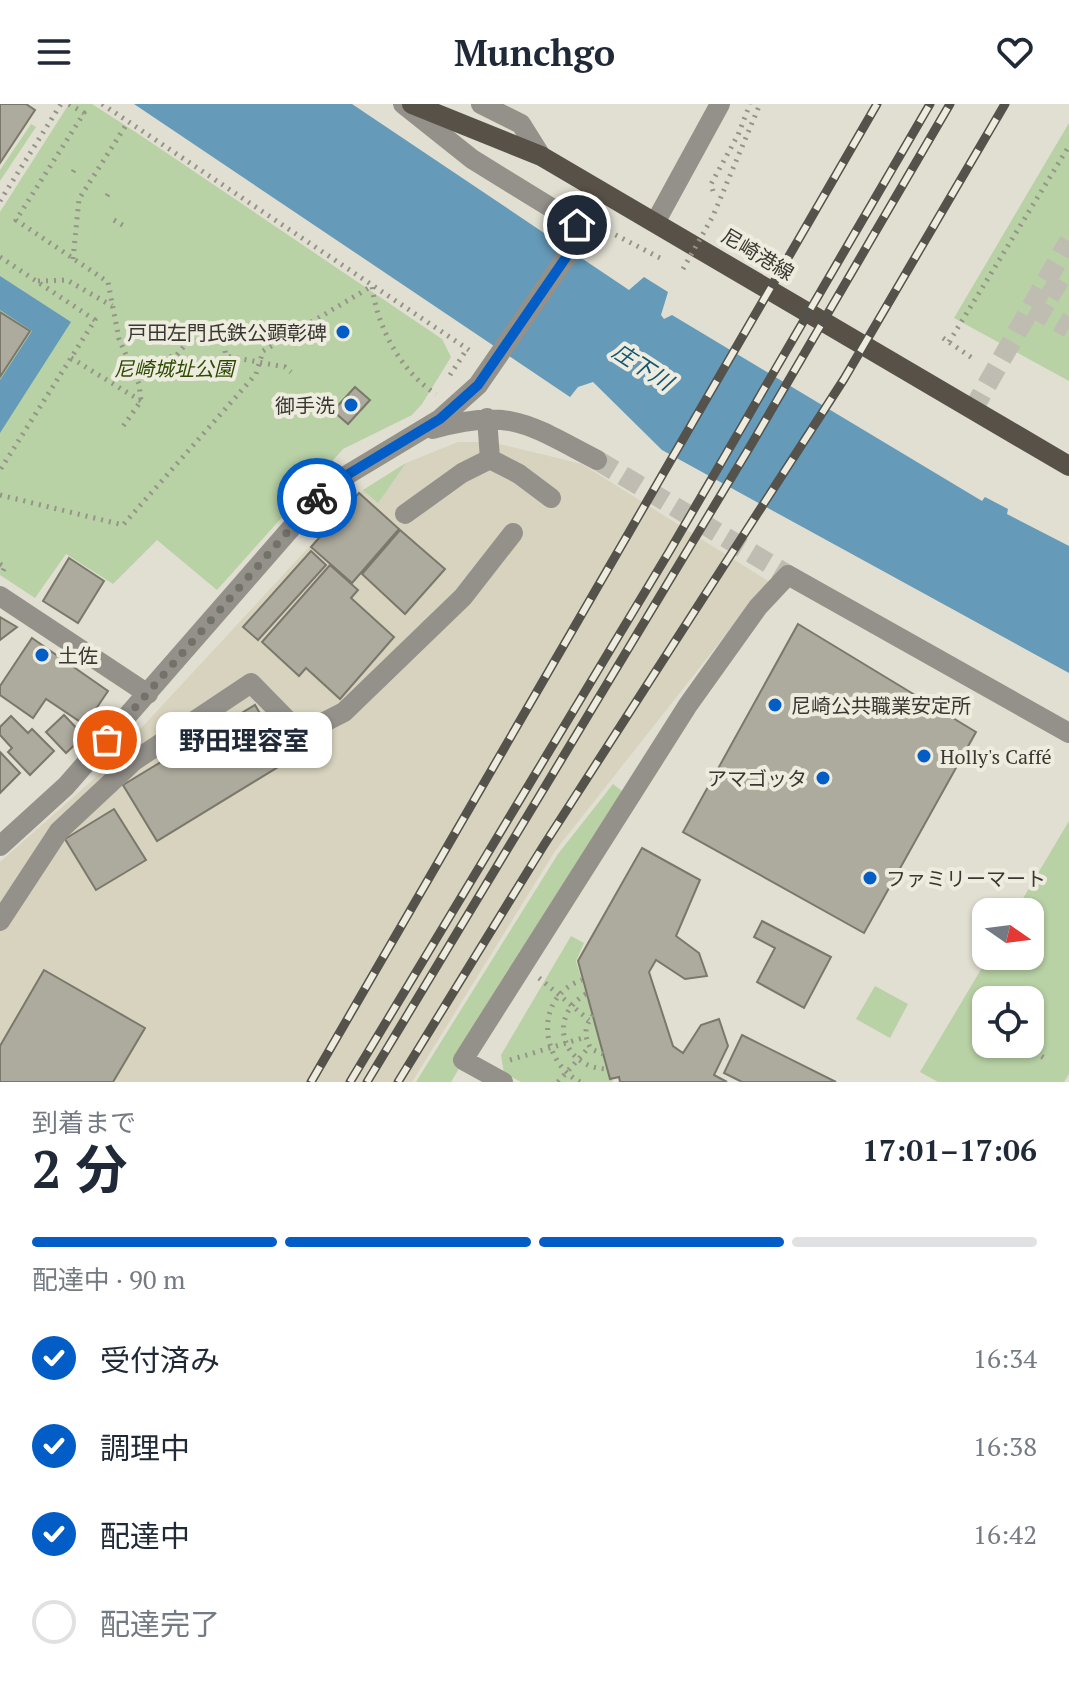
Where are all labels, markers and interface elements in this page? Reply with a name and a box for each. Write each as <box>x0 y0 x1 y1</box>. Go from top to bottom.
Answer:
text: Munchgo <box>454 29 615 76</box>
icon: menu <box>32 30 76 74</box>
icon: heart <box>993 30 1037 74</box>
pin <box>543 191 611 259</box>
icon: home <box>555 203 599 247</box>
street label: 尼崎港線 <box>717 222 799 286</box>
place label: 戸田左門氏鉄公顕彰碑 <box>127 319 327 346</box>
marker: 戸田左門氏鉄公顕彰碑 <box>334 323 352 341</box>
water label: 庄下川 <box>607 336 680 397</box>
park label: 尼崎城址公園 <box>114 355 237 382</box>
place label: 御手洗 <box>275 392 335 419</box>
marker: 御手洗 <box>342 396 360 414</box>
courier <box>277 458 357 538</box>
icon: bike <box>295 476 339 520</box>
place label: 土佐 <box>58 642 98 669</box>
marker: 土佐 <box>33 646 51 664</box>
place label: 尼崎公共職業安定所 <box>791 692 971 719</box>
marker: 尼崎公共職業安定所 <box>766 696 784 714</box>
pin <box>73 706 141 774</box>
callout: 野田理容室 <box>155 712 331 768</box>
icon: bag <box>85 718 129 762</box>
text: 野田理容室 <box>179 723 309 757</box>
place label: Holly's Caffé <box>940 743 1052 770</box>
marker: Holly's Caffé <box>915 747 933 765</box>
place label: アマゴッタ <box>707 765 807 792</box>
marker: アマゴッタ <box>814 769 832 787</box>
place label: ファミリーマート <box>886 865 1046 892</box>
marker: ファミリーマート <box>861 869 879 887</box>
north arrow <box>972 898 1044 970</box>
map controls <box>972 898 1044 1058</box>
button: locate <box>972 986 1044 1058</box>
text: 到着まで <box>32 1105 136 1139</box>
text: 17:01–17:06 <box>862 1130 1037 1170</box>
text: 2 分 <box>32 1134 127 1203</box>
text: 配達中 · 90 m <box>32 1262 185 1296</box>
icon: check <box>32 1336 76 1380</box>
text: 受付済み <box>100 1340 220 1380</box>
text: 16:34 <box>973 1341 1037 1375</box>
icon: check <box>32 1424 76 1468</box>
text: 調理中 <box>100 1428 190 1468</box>
text: 16:38 <box>973 1429 1037 1463</box>
icon: check <box>32 1512 76 1556</box>
text: 配達中 <box>100 1516 190 1556</box>
text: 16:42 <box>973 1517 1037 1551</box>
text: 配達完了 <box>100 1604 220 1644</box>

